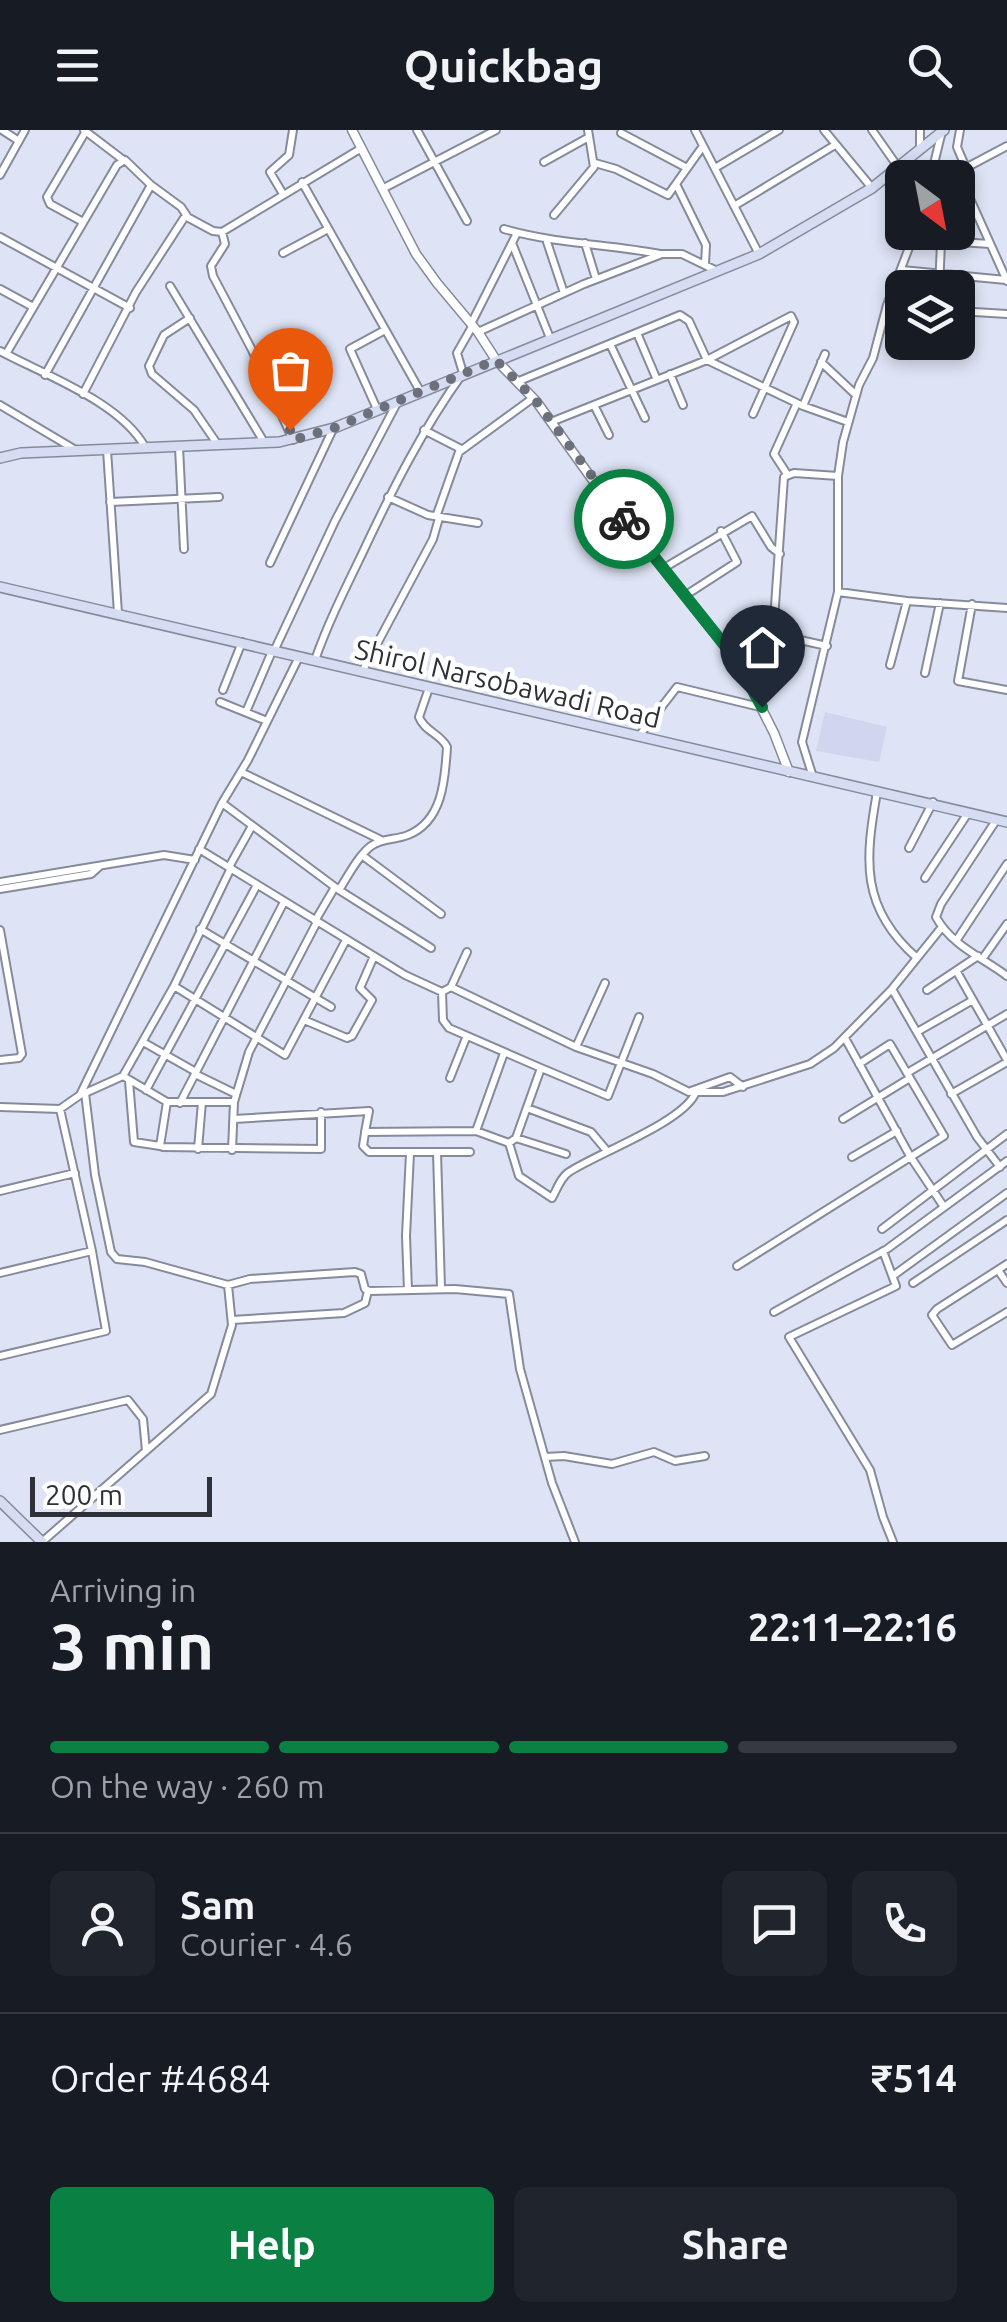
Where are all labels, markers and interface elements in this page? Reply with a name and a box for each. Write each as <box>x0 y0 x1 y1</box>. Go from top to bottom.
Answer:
icon: menu <box>50 38 105 93</box>
icon: search <box>902 38 957 93</box>
text: Quickbag <box>404 40 603 91</box>
north arrow <box>885 160 975 250</box>
map controls <box>885 160 975 360</box>
button: layers <box>885 270 975 360</box>
pin <box>248 328 333 431</box>
icon: bag <box>263 343 318 398</box>
courier <box>574 469 674 569</box>
icon: bike <box>597 492 652 547</box>
pin <box>720 605 805 708</box>
icon: home <box>735 620 790 675</box>
street label: Shirol Narsobawadi Road <box>352 633 664 733</box>
scale bar <box>30 1472 212 1516</box>
text: 200 m <box>45 1479 123 1510</box>
text: Arriving in <box>50 1572 196 1608</box>
text: 22:11–22:16 <box>748 1606 957 1648</box>
text: 3 min <box>50 1609 214 1682</box>
text: On the way · 260 m <box>50 1768 325 1804</box>
button: person <box>50 1871 155 1976</box>
button: chat <box>722 1871 827 1976</box>
button: phone <box>852 1871 957 1976</box>
text: Sam <box>180 1884 255 1926</box>
text: Courier · 4.6 <box>180 1926 353 1962</box>
text: Order #4684 <box>50 2057 271 2099</box>
text: ₹514 <box>871 2057 957 2099</box>
button: Help <box>50 2187 494 2302</box>
button: Share <box>514 2187 957 2302</box>

